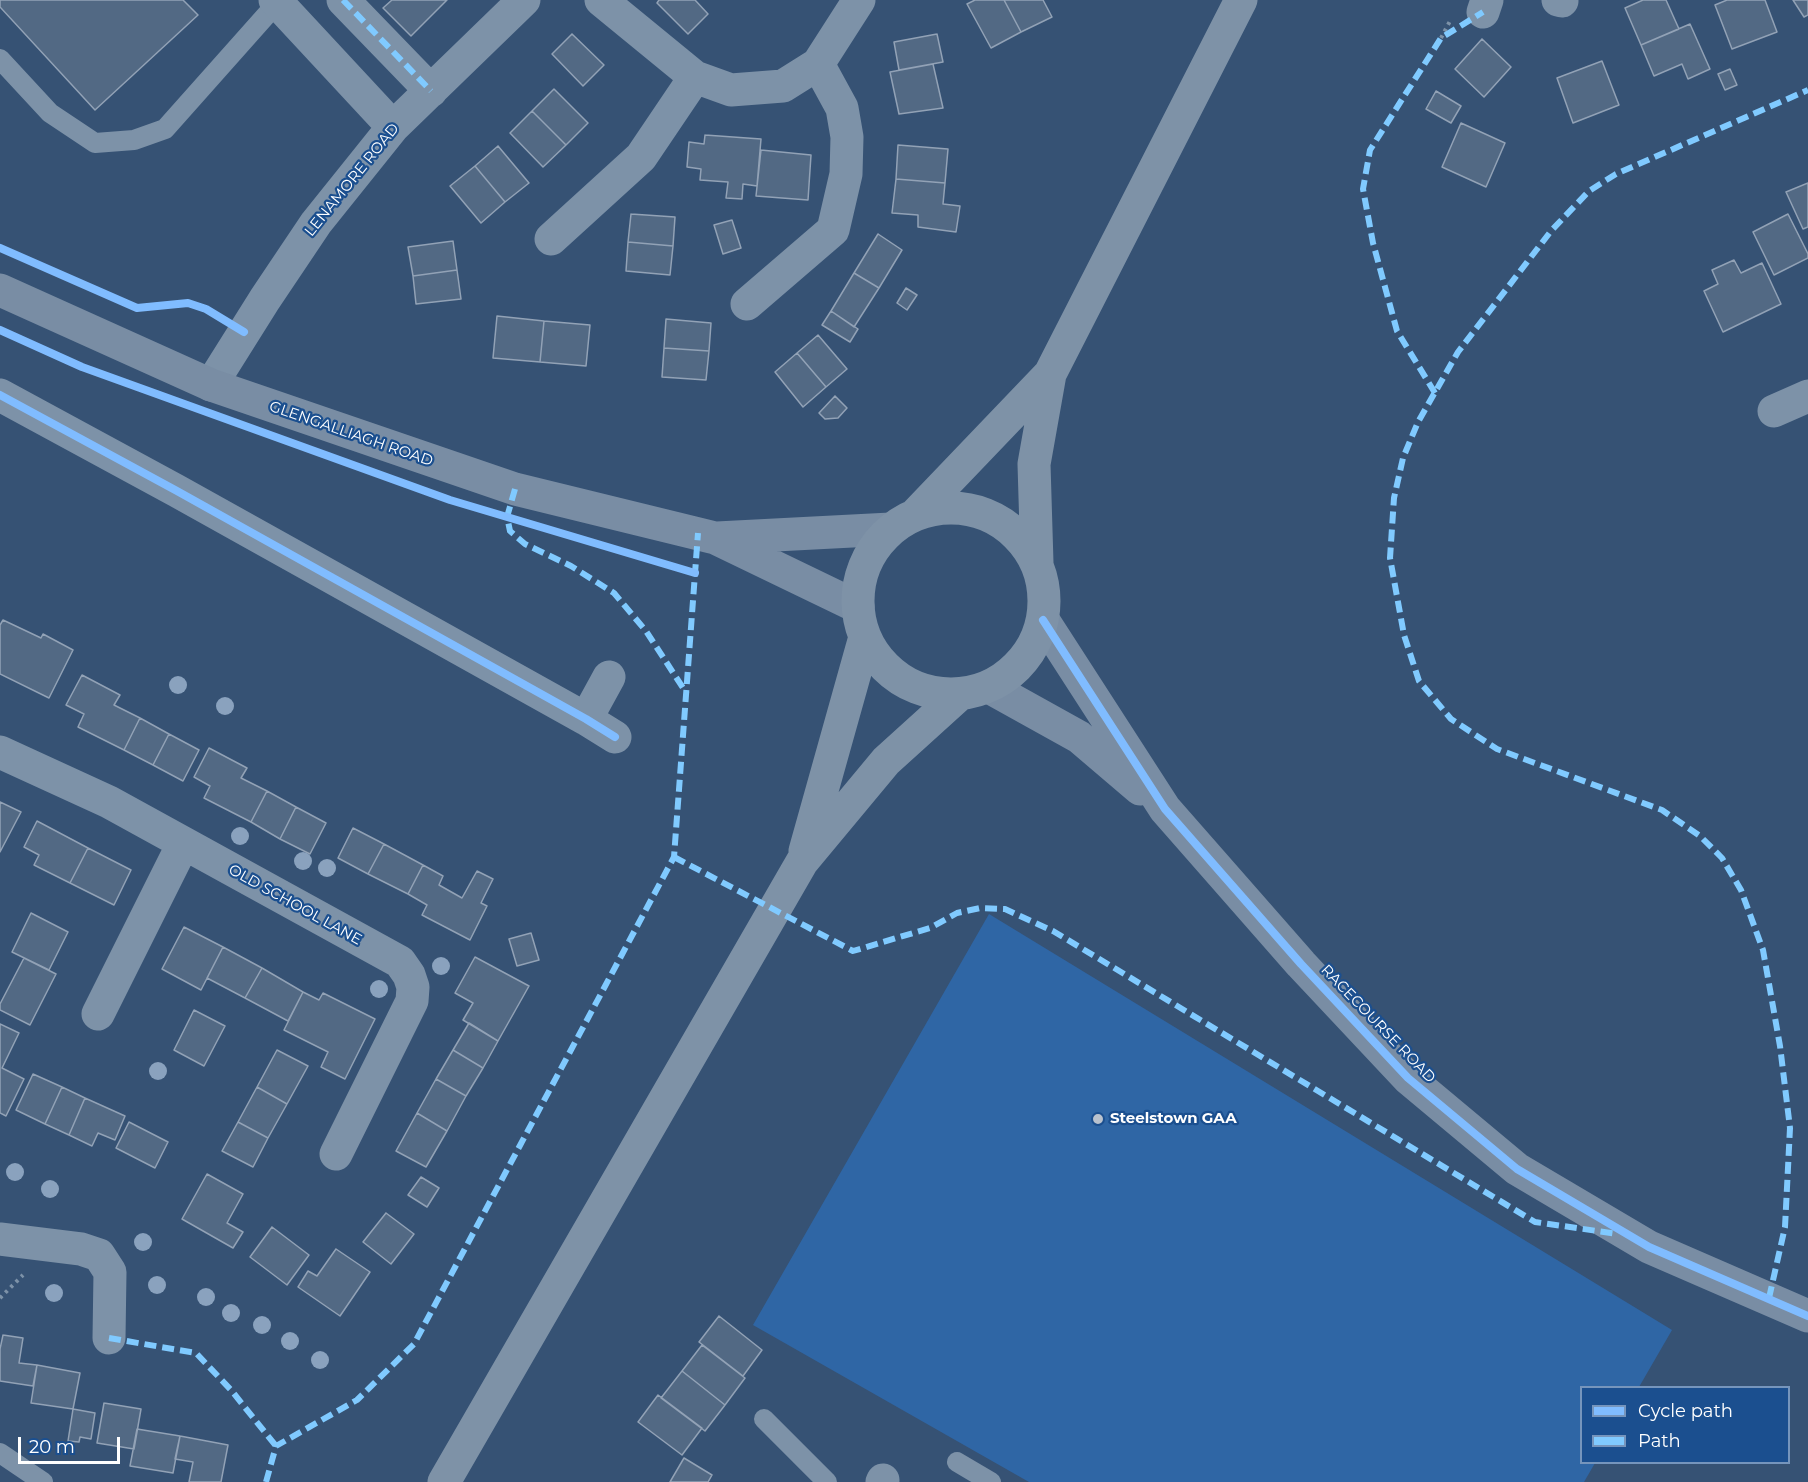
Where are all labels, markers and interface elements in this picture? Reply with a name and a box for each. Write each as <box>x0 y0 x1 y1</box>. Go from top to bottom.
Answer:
street label: LENAMORE ROAD <box>301 120 403 240</box>
street label: GLENGALLIAGH ROAD <box>267 397 435 471</box>
street label: OLD SCHOOL LANE <box>225 861 365 949</box>
street label: RACECOURSE ROAD <box>1317 961 1439 1087</box>
place label: Steelstown GAA <box>1110 1110 1237 1128</box>
marker: Steelstown GAA <box>1091 1112 1105 1126</box>
legend <box>1580 1386 1790 1464</box>
text: Cycle path <box>1638 1400 1733 1422</box>
scale bar <box>21 1425 123 1463</box>
text: Path <box>1638 1430 1681 1452</box>
text: 20 m <box>29 1436 75 1458</box>

